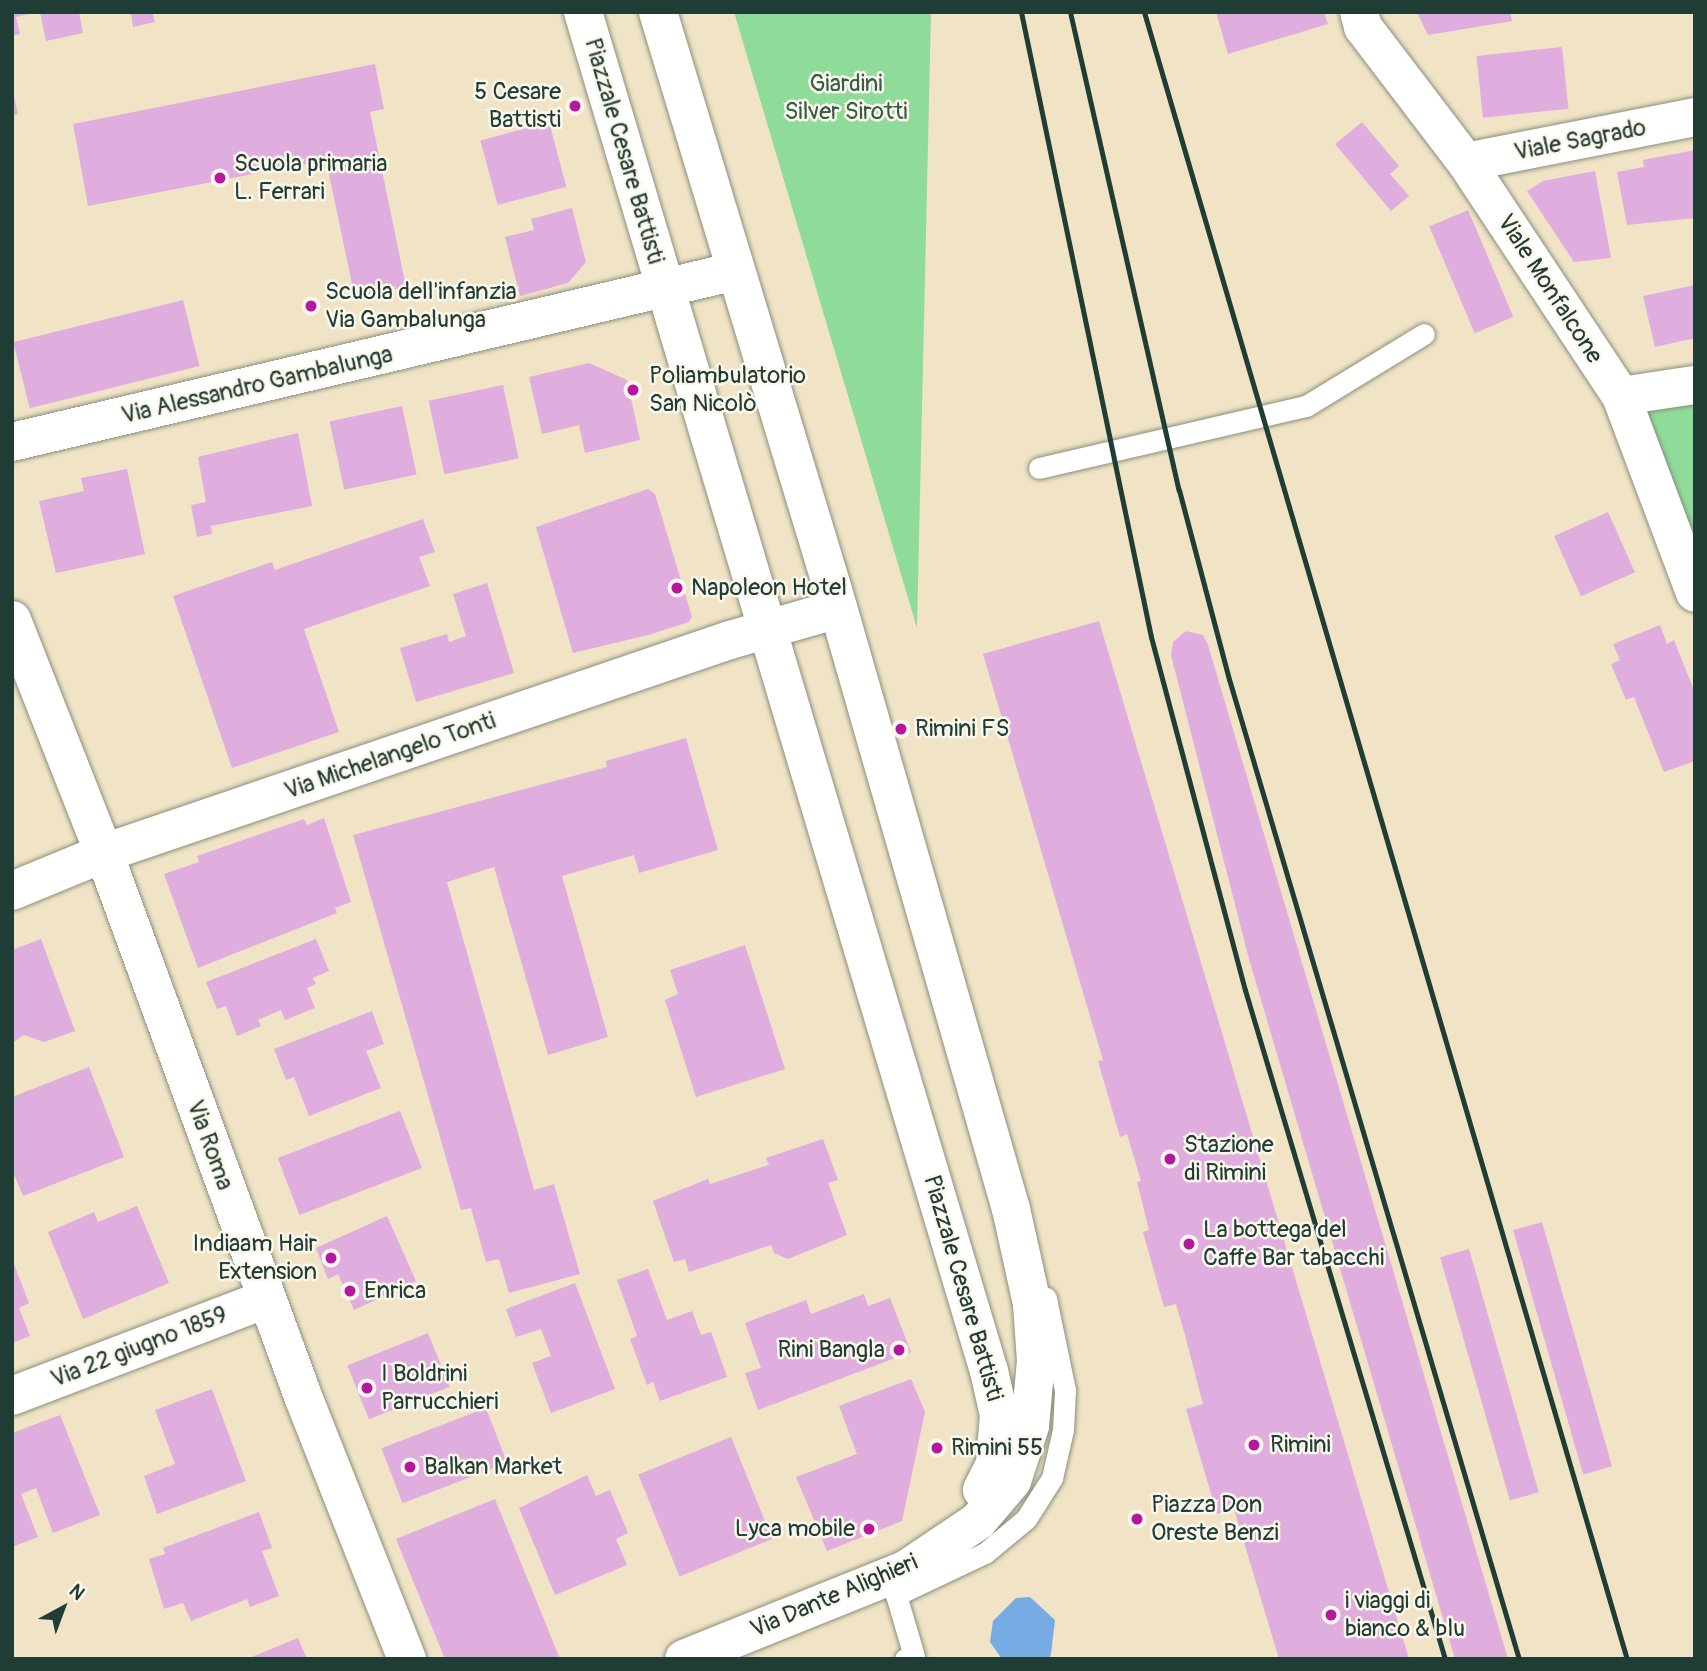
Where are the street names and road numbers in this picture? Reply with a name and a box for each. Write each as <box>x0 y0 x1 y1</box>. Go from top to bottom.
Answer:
street label: Piazzale Cesare Battisti <box>578 35 670 267</box>
street label: Viale Sagrado <box>1512 113 1648 167</box>
street label: Viale Monfalcone <box>1491 209 1609 369</box>
street label: Via Alessandro Gambalunga <box>119 340 395 430</box>
street label: Via Michelangelo Tonti <box>281 706 499 806</box>
street label: Via Roma <box>180 1096 240 1194</box>
street label: Piazzale Cesare Battisti <box>917 1172 1009 1404</box>
street label: Via 22 giugno 1859 <box>47 1300 231 1394</box>
street label: Via Dante Alighieri <box>746 1548 922 1644</box>

